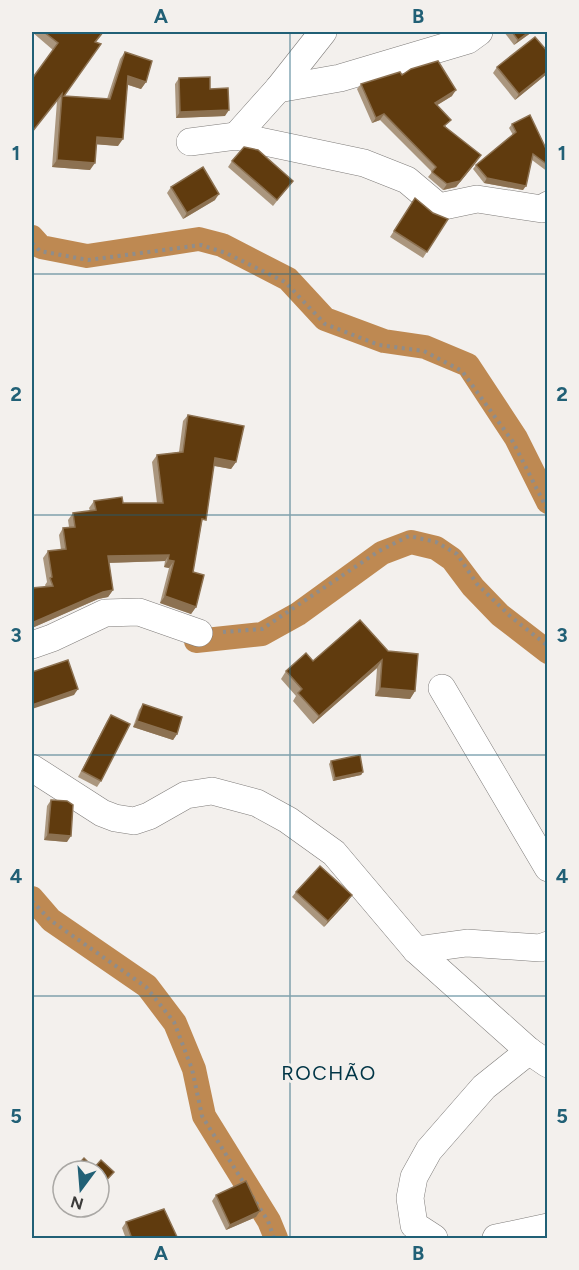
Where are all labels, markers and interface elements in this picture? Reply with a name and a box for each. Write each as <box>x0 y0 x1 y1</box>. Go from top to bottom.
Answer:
text: A <box>154 4 169 28</box>
text: B <box>412 4 424 28</box>
text: 1 <box>12 141 20 165</box>
text: 1 <box>558 141 566 165</box>
text: 2 <box>10 382 22 406</box>
text: 2 <box>556 382 568 406</box>
text: 3 <box>10 623 22 647</box>
text: 3 <box>556 623 568 647</box>
text: 4 <box>10 864 23 888</box>
text: 4 <box>556 864 569 888</box>
district label: ROCHÃO <box>281 1061 377 1085</box>
text: 5 <box>10 1104 22 1128</box>
text: 5 <box>556 1104 568 1128</box>
north arrow <box>51 1159 111 1219</box>
text: N <box>68 1192 86 1214</box>
text: A <box>154 1241 169 1265</box>
text: B <box>412 1241 424 1265</box>

